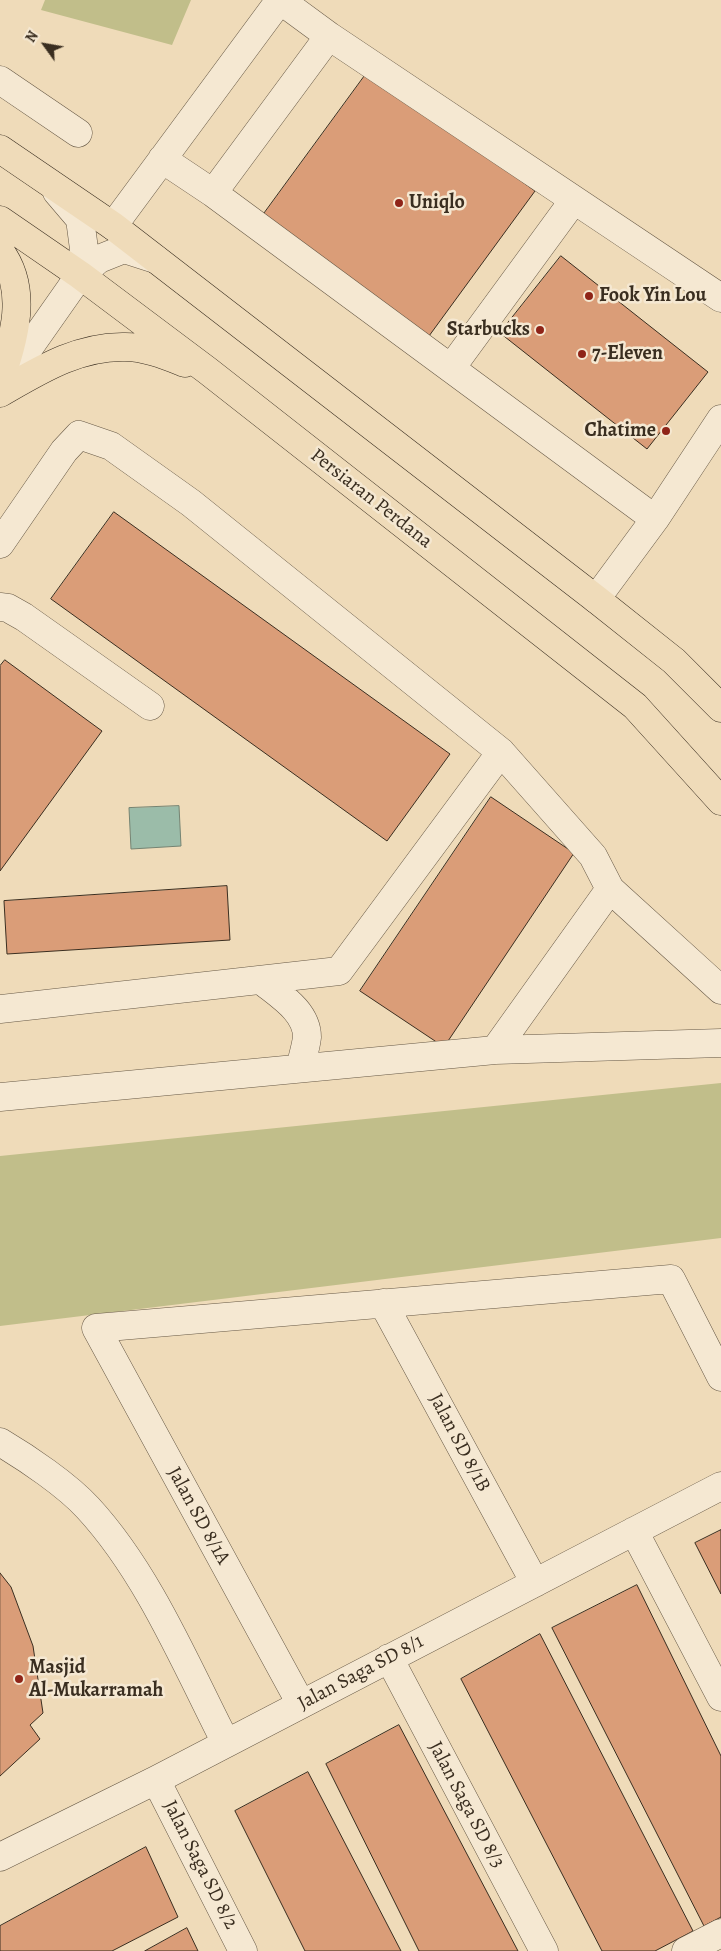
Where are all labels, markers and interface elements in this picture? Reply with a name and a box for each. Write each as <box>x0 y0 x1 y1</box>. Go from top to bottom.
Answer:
north arrow <box>20 20 70 70</box>
text: N <box>21 27 43 46</box>
place label: Uniqlo <box>409 191 465 215</box>
marker: Uniqlo <box>393 197 405 209</box>
place label: Fook Yin Lou <box>599 284 706 308</box>
marker: Fook Yin Lou <box>583 290 595 302</box>
place label: Starbucks <box>447 318 530 342</box>
marker: Starbucks <box>534 324 546 336</box>
place label: 7-Eleven <box>592 342 663 366</box>
marker: 7-Eleven <box>576 348 588 360</box>
place label: Chatime <box>585 419 656 443</box>
marker: Chatime <box>660 425 672 437</box>
street label: Persiaran Perdana <box>305 444 437 554</box>
street label: Jalan SD 8/1B <box>423 1390 495 1496</box>
street label: Jalan SD 8/1A <box>161 1463 235 1569</box>
street label: Jalan Saga SD 8/1 <box>294 1630 428 1716</box>
place label: Masjid Al-Mukarramah <box>29 1656 163 1703</box>
marker: Masjid Al-Mukarramah <box>13 1673 25 1685</box>
street label: Jalan Saga SD 8/3 <box>423 1737 509 1873</box>
street label: Jalan Saga SD 8/2 <box>157 1797 243 1933</box>

